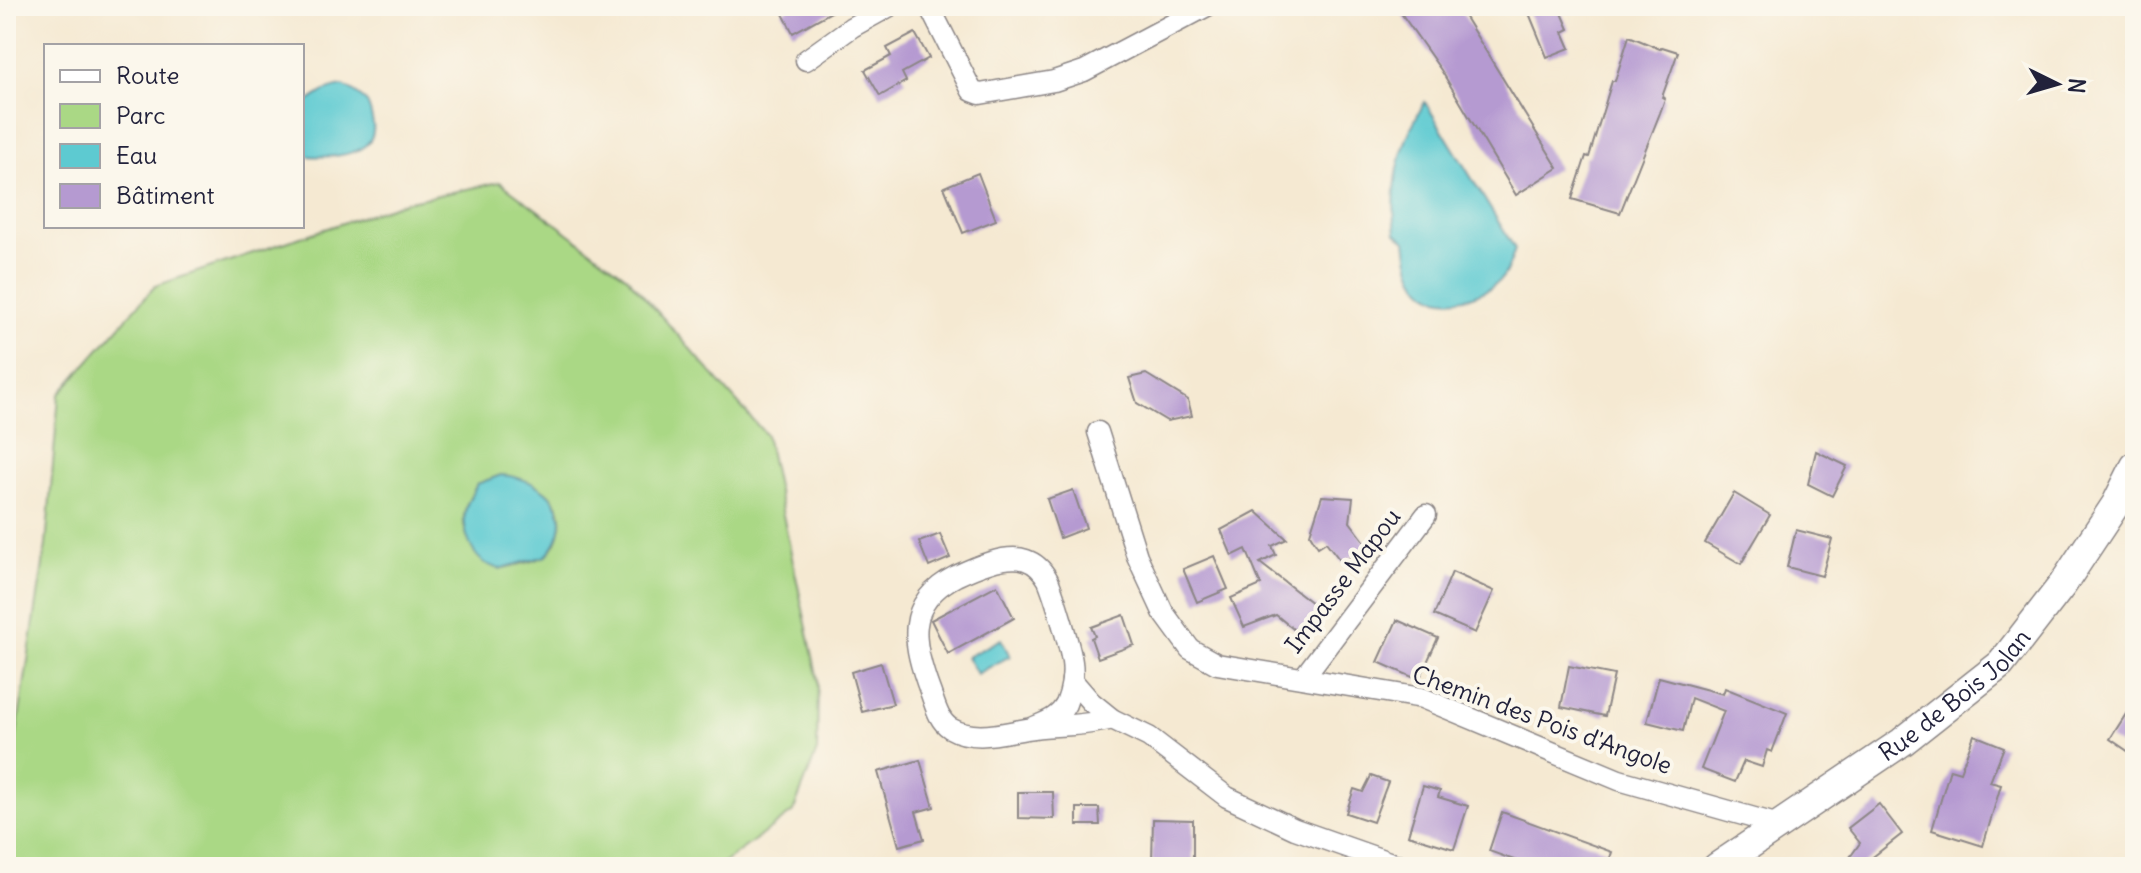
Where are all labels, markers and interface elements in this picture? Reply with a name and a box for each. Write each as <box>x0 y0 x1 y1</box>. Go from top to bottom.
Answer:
legend <box>44 44 304 228</box>
north arrow <box>2017 44 2097 124</box>
text: Route <box>116 60 179 90</box>
text: N <box>2062 77 2092 95</box>
text: Parc <box>116 100 165 130</box>
text: Eau <box>116 140 157 170</box>
text: Bâtiment <box>116 180 215 210</box>
street label: Impasse Mapou <box>1278 502 1406 659</box>
street label: Rue de Bois Jolan <box>1873 623 2037 767</box>
street label: Chemin des Pois d'Angole <box>1409 658 1676 780</box>

